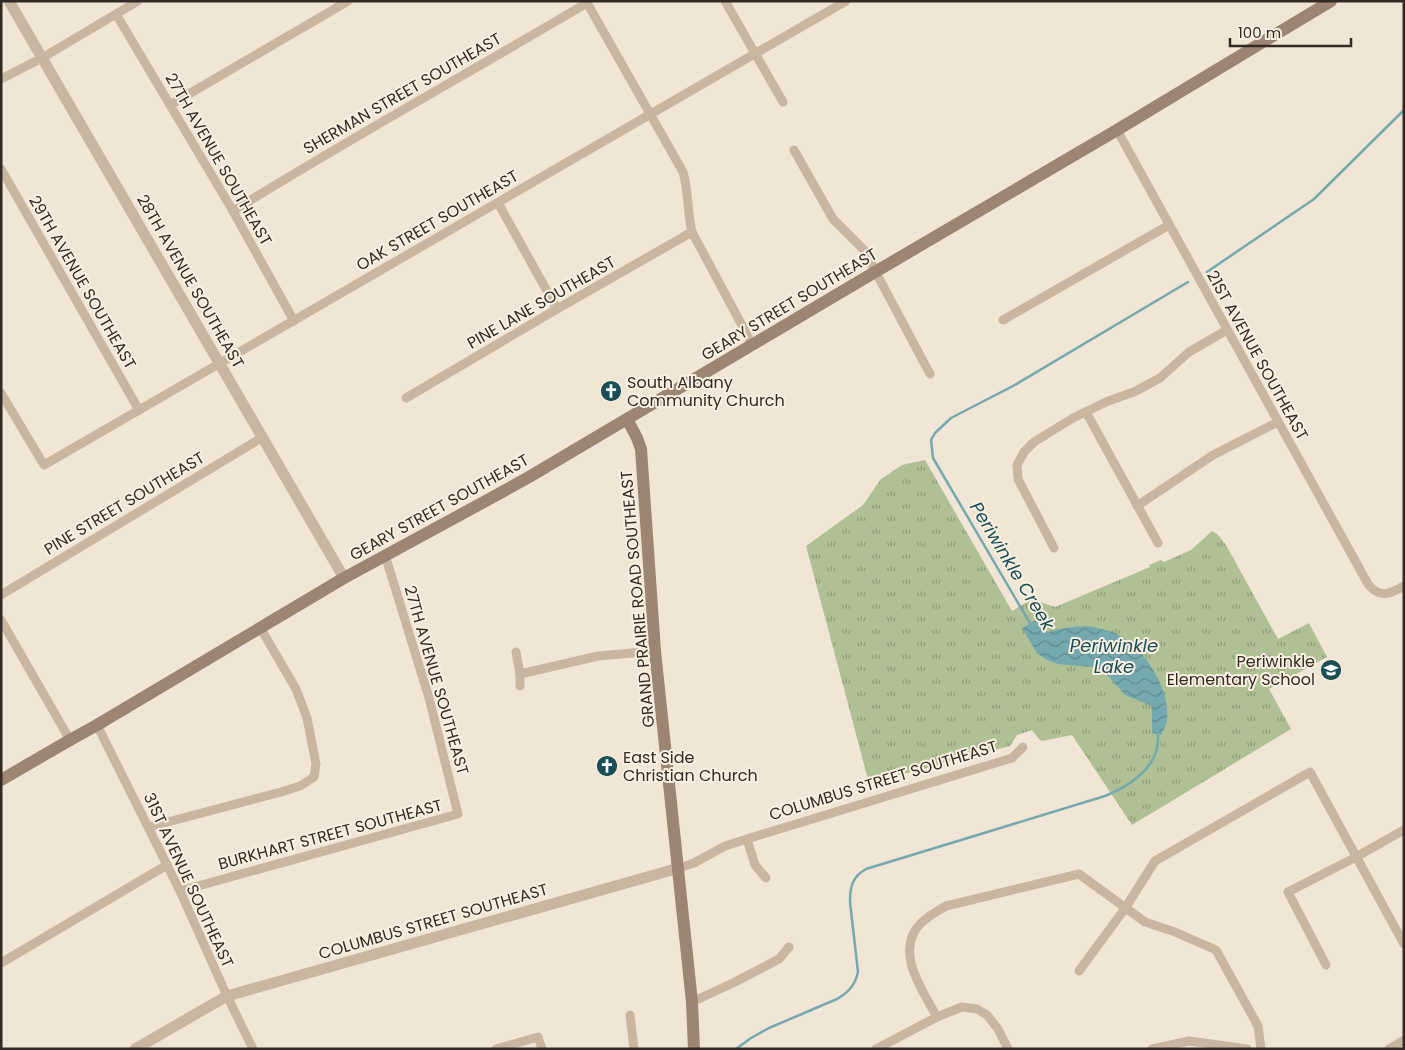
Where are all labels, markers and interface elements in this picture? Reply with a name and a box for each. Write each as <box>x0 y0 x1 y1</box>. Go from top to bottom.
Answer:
scale bar <box>1230 15 1351 47</box>
text: 100 m <box>1238 22 1281 43</box>
street label: SHERMAN STREET SOUTHEAST <box>299 27 506 160</box>
street label: 27TH AVENUE SOUTHEAST <box>160 69 278 250</box>
street label: OAK STREET SOUTHEAST <box>352 164 523 276</box>
street label: 28TH AVENUE SOUTHEAST <box>131 190 250 373</box>
street label: 29TH AVENUE SOUTHEAST <box>23 191 142 374</box>
street label: GEARY STREET SOUTHEAST <box>697 243 882 366</box>
street label: PINE LANE SOUTHEAST <box>463 250 620 354</box>
street label: 21ST AVENUE SOUTHEAST <box>1201 266 1314 444</box>
place label: South Albany Community Church <box>627 371 785 412</box>
church icon: South Albany Community Church <box>599 379 623 403</box>
street label: PINE STREET SOUTHEAST <box>40 446 209 561</box>
street label: GEARY STREET SOUTHEAST <box>346 448 533 566</box>
street label: GRAND PRAIRIE ROAD SOUTHEAST <box>615 469 660 728</box>
water label: Periwinkle Creek <box>964 497 1061 635</box>
street label: 27TH AVENUE SOUTHEAST <box>398 583 475 778</box>
water label: Periwinkle Lake <box>1070 633 1158 679</box>
place label: Periwinkle Elementary School <box>1167 650 1315 691</box>
school or university icon: Periwinkle Elementary School <box>1319 658 1343 682</box>
street label: COLUMBUS STREET SOUTHEAST <box>766 735 1000 826</box>
place label: East Side Christian Church <box>623 746 758 787</box>
church icon: East Side Christian Church <box>595 754 619 778</box>
street label: 31ST AVENUE SOUTHEAST <box>138 789 239 972</box>
street label: BURKHART STREET SOUTHEAST <box>216 793 445 875</box>
street label: COLUMBUS STREET SOUTHEAST <box>316 878 551 965</box>

